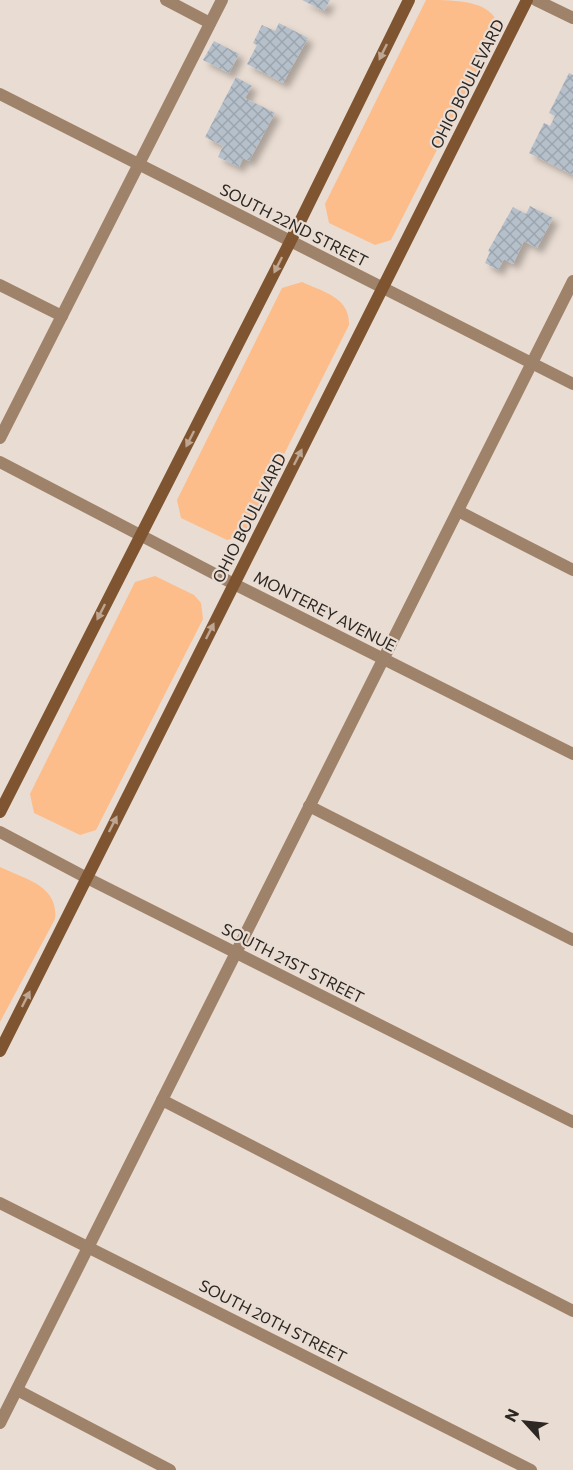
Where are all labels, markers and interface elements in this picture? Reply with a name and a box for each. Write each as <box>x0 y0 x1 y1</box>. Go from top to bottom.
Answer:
street label: OHIO BOULEVARD <box>426 16 507 152</box>
one-way arrow <box>379 44 388 61</box>
street label: SOUTH 22ND STREET <box>217 179 371 270</box>
one-way arrow <box>273 256 283 273</box>
one-way arrow <box>185 430 194 447</box>
one-way arrow <box>292 448 302 466</box>
street label: OHIO BOULEVARD <box>208 450 289 586</box>
street label: MONTEREY AVENUE <box>251 566 400 655</box>
one-way arrow <box>96 604 106 621</box>
one-way arrow <box>206 623 215 640</box>
one-way arrow <box>109 816 118 833</box>
street label: SOUTH 21ST STREET <box>219 918 368 1007</box>
one-way arrow <box>21 990 31 1007</box>
street label: SOUTH 20TH STREET <box>196 1275 350 1366</box>
north arrow <box>495 1392 555 1452</box>
text: N <box>500 1405 522 1425</box>

